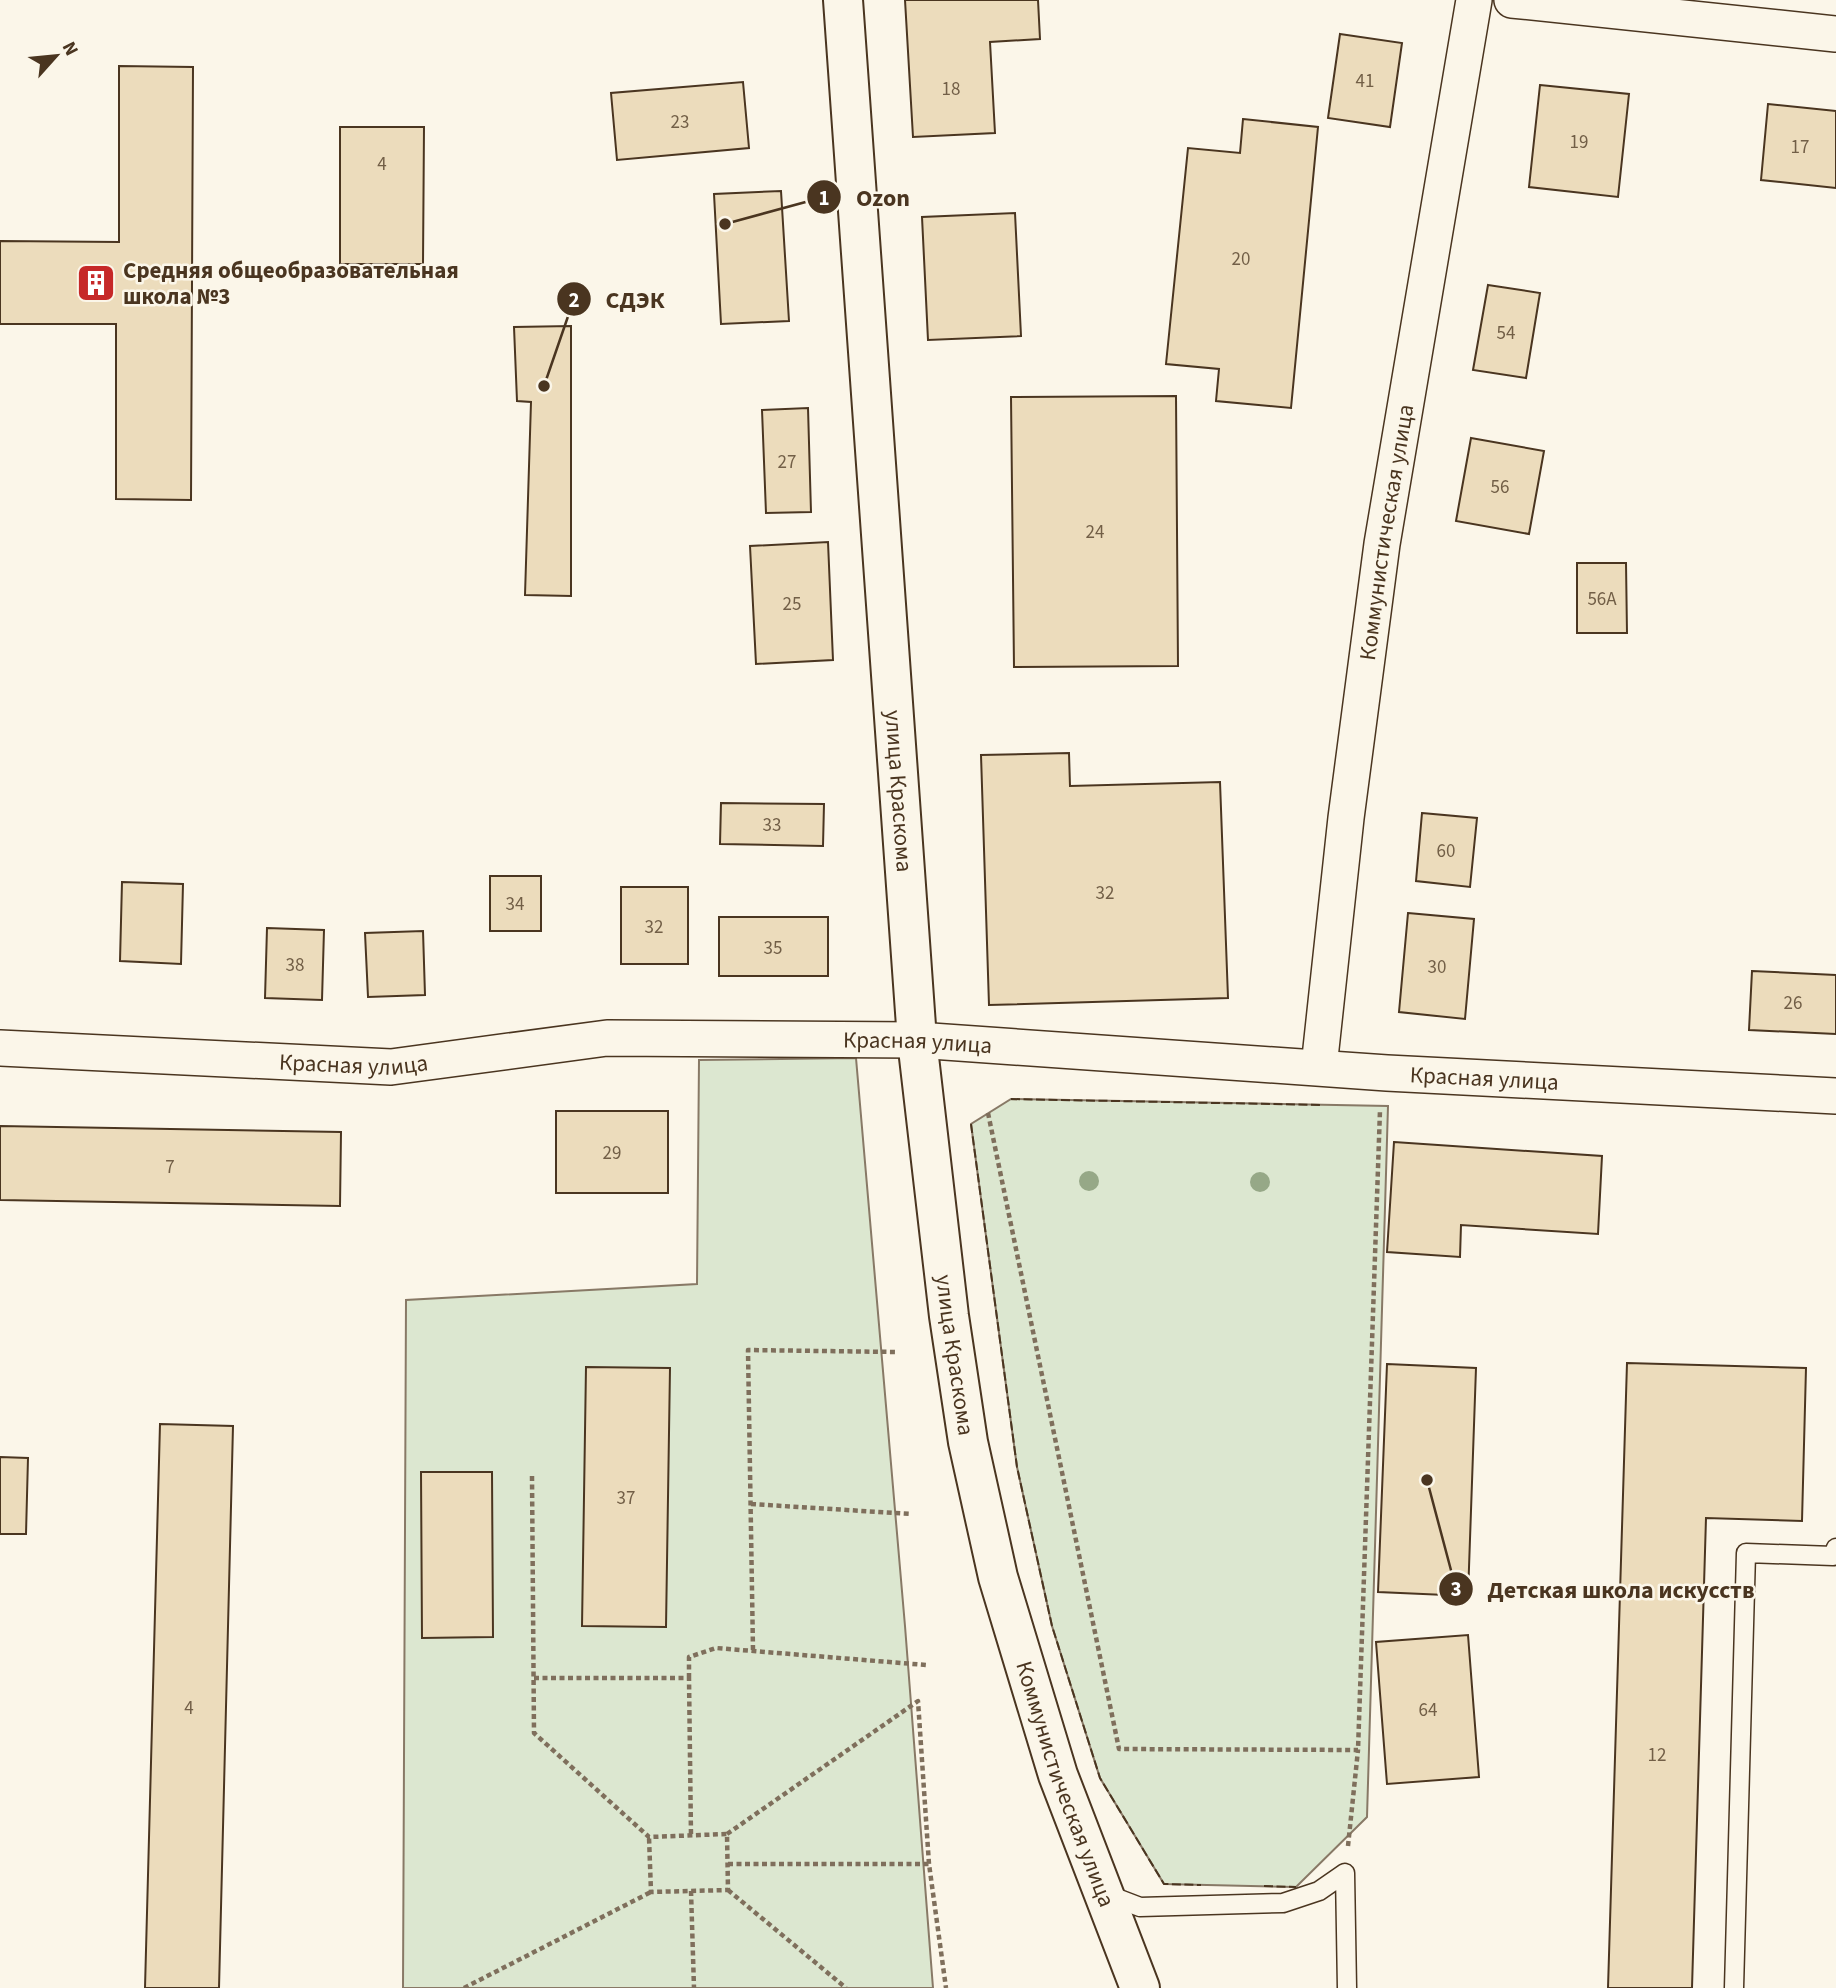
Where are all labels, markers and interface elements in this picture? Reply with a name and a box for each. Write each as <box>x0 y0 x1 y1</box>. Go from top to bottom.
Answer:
north arrow <box>21 21 91 91</box>
text: N <box>55 37 85 61</box>
house number: 41 <box>1356 68 1374 95</box>
house number: 18 <box>942 76 960 103</box>
house number: 23 <box>671 109 689 136</box>
house number: 19 <box>1570 129 1588 156</box>
house number: 17 <box>1791 134 1809 161</box>
house number: 4 <box>377 151 387 178</box>
callout: Ozon <box>807 175 924 220</box>
text: Ozon <box>856 181 910 216</box>
text: 1 <box>818 183 830 213</box>
house number: 20 <box>1232 246 1250 273</box>
place label: Средняя общеобразовательная школа №3 <box>123 254 459 313</box>
building icon: Средняя общеобразовательная школа №3 <box>75 262 117 304</box>
callout: СДЭК <box>557 277 679 322</box>
text: СДЭК <box>606 283 665 318</box>
text: 2 <box>568 285 580 315</box>
house number: 54 <box>1497 320 1515 347</box>
street label: Коммунистическая улица <box>1351 402 1422 662</box>
house number: 27 <box>778 449 796 476</box>
house number: 56 <box>1491 474 1509 501</box>
house number: 24 <box>1086 519 1104 546</box>
house number: 56А <box>1587 586 1617 613</box>
house number: 25 <box>783 591 801 618</box>
street label: улица Краскома <box>877 709 921 873</box>
house number: 33 <box>763 812 781 839</box>
house number: 60 <box>1437 838 1455 865</box>
house number: 32 <box>1096 880 1114 907</box>
house number: 34 <box>506 891 524 918</box>
house number: 32 <box>645 914 663 941</box>
house number: 35 <box>764 935 782 962</box>
house number: 38 <box>286 952 304 979</box>
house number: 30 <box>1428 954 1446 981</box>
house number: 26 <box>1784 990 1802 1017</box>
street label: Красная улица <box>843 1024 993 1062</box>
street label: Красная улица <box>278 1046 430 1084</box>
street label: Красная улица <box>1409 1058 1560 1099</box>
house number: 29 <box>603 1140 621 1167</box>
house number: 7 <box>165 1154 175 1181</box>
street label: улица Краскома <box>927 1273 983 1438</box>
house number: 37 <box>617 1485 635 1512</box>
callout: Детская школа искусств <box>1439 1567 1769 1612</box>
text: Детская школа искусств <box>1487 1573 1755 1608</box>
text: 3 <box>1450 1574 1462 1604</box>
street label: Коммунистическая улица <box>1007 1657 1123 1912</box>
house number: 4 <box>184 1695 194 1722</box>
house number: 64 <box>1419 1697 1437 1724</box>
house number: 12 <box>1648 1742 1666 1769</box>

